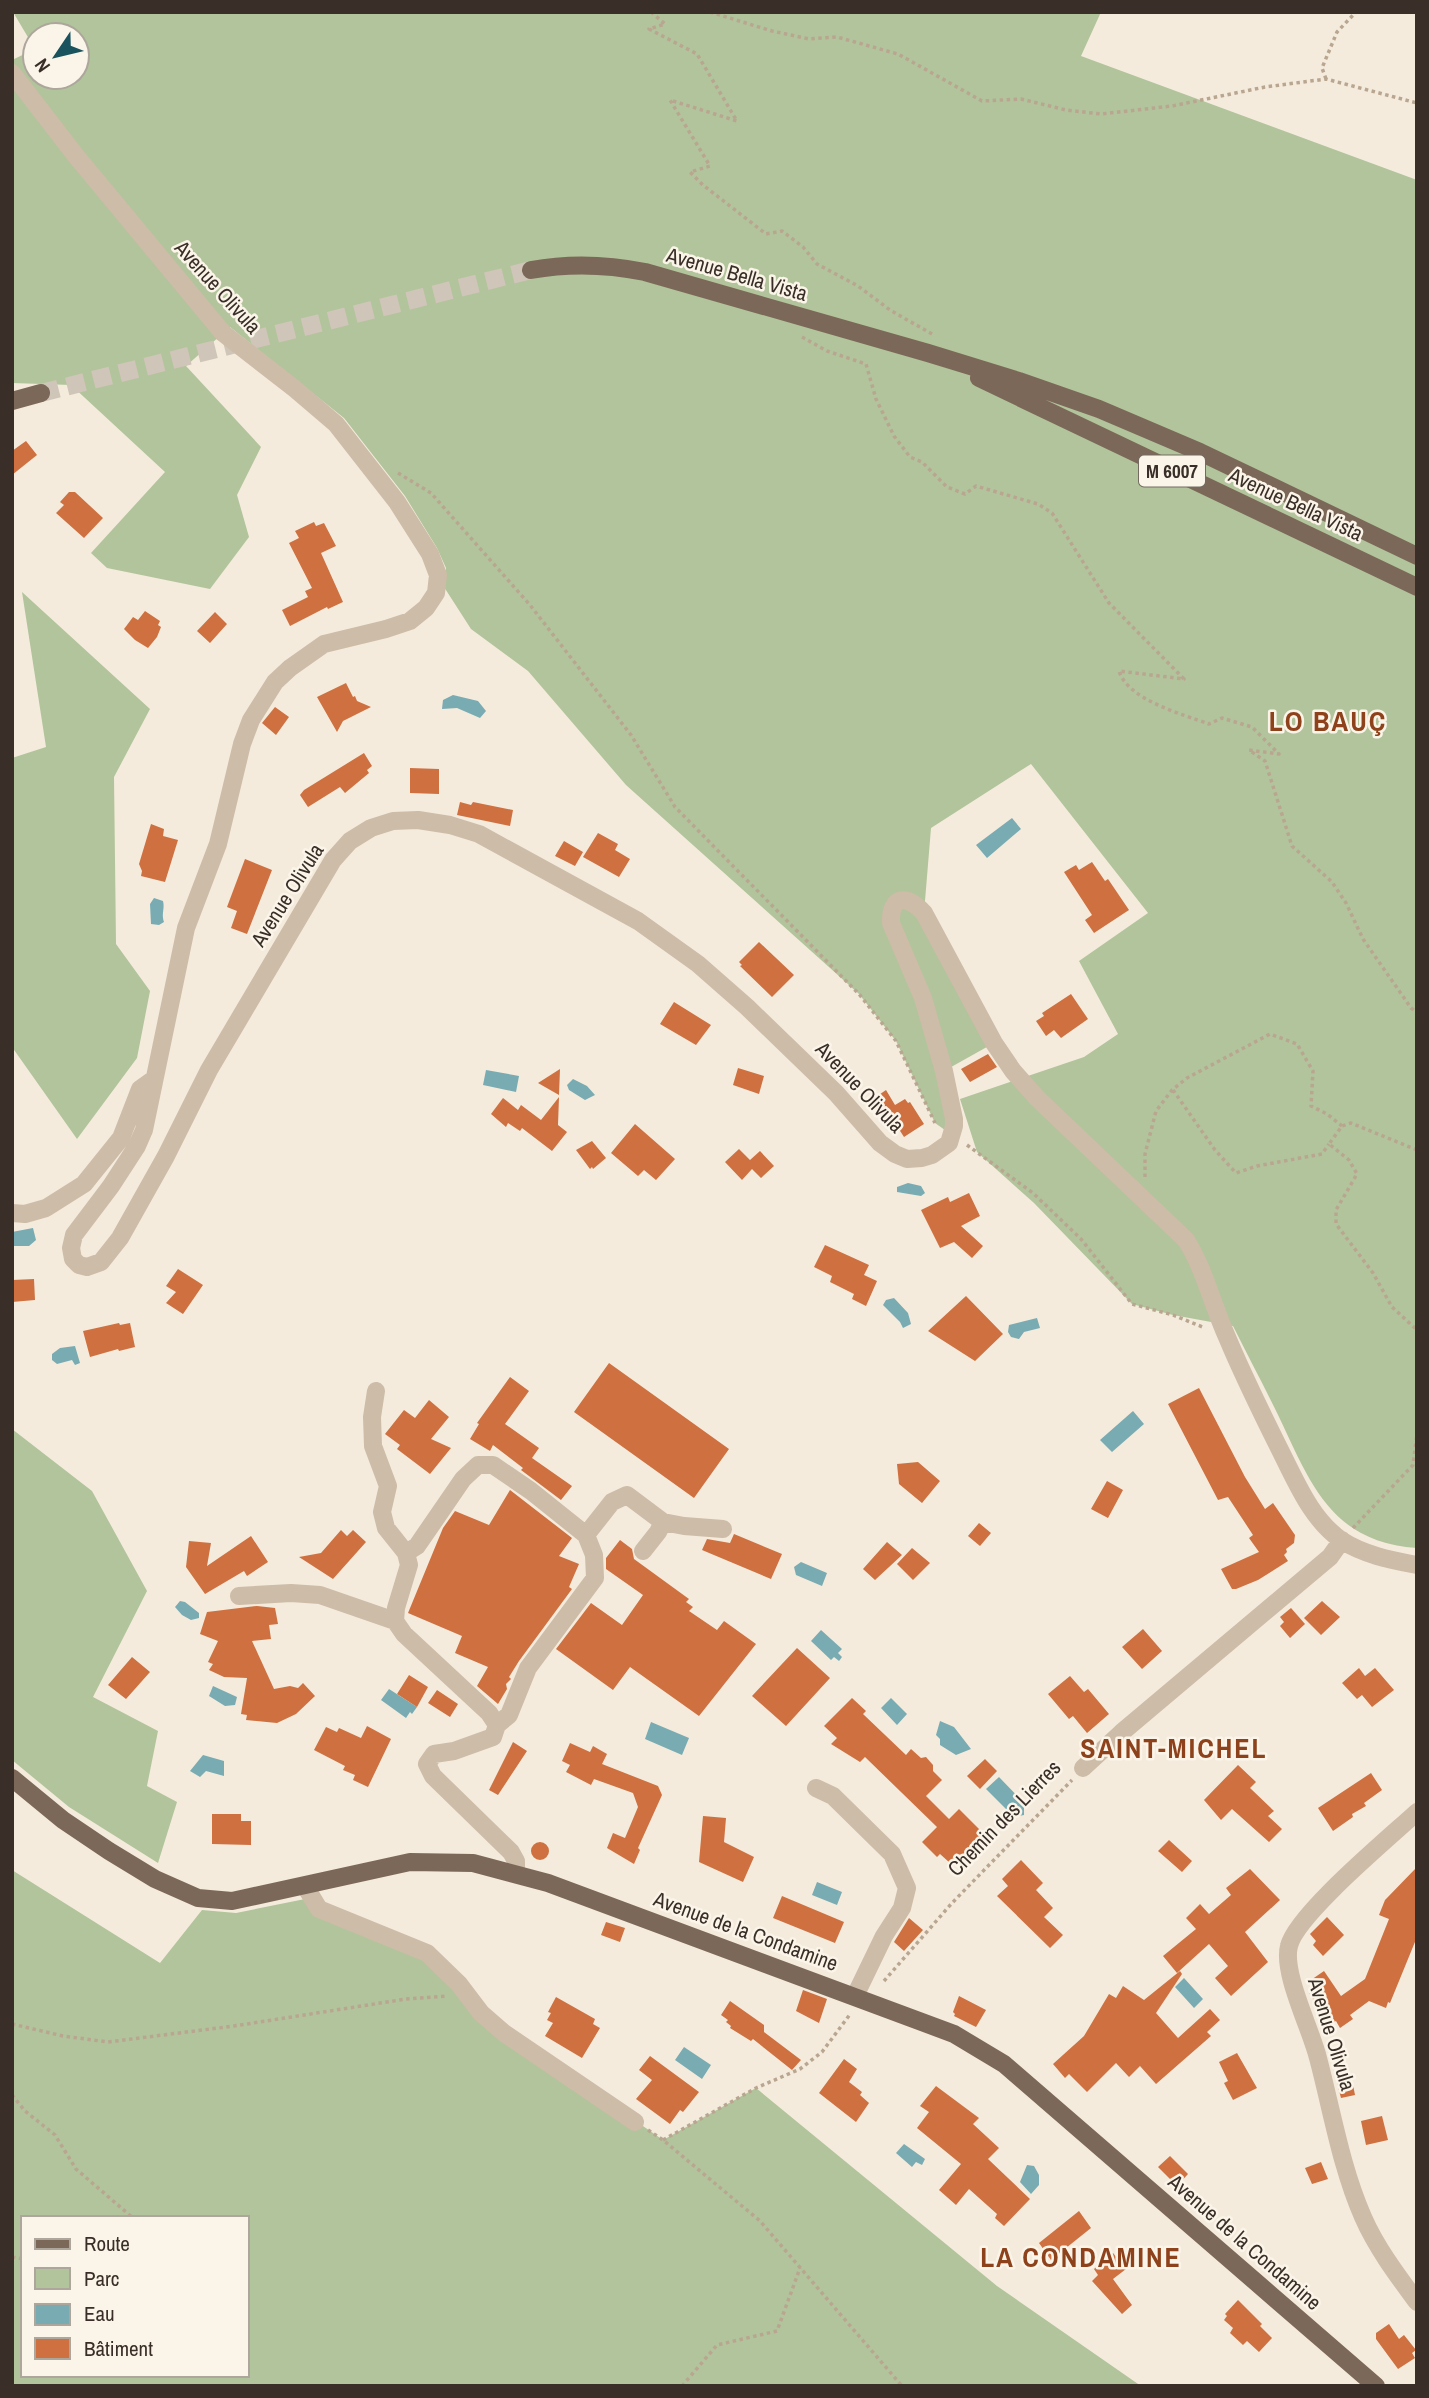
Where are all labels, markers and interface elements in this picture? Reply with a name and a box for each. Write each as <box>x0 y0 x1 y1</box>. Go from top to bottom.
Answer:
north arrow <box>21 21 91 91</box>
text: N <box>28 54 56 78</box>
street label: Avenue Olivula <box>168 233 268 340</box>
street label: Avenue Bella Vista <box>662 240 811 308</box>
road number: M 6007 <box>1139 456 1205 486</box>
street label: Avenue Bella Vista <box>1223 460 1368 548</box>
district label: LO BAUÇ <box>1269 702 1387 740</box>
street label: Avenue Olivula <box>243 838 330 953</box>
street label: Avenue Olivula <box>808 1034 911 1139</box>
district label: SAINT-MICHEL <box>1080 1729 1268 1767</box>
street label: Chemin des Lierres <box>941 1754 1067 1882</box>
street label: Avenue de la Condamine <box>649 1884 842 1978</box>
street label: Avenue Olivula <box>1301 1973 1363 2094</box>
street label: Avenue de la Condamine <box>1162 2167 1328 2317</box>
legend <box>21 2216 248 2377</box>
text: Route <box>84 2229 130 2258</box>
district label: LA CONDAMINE <box>980 2238 1182 2276</box>
text: Parc <box>84 2264 119 2293</box>
text: Eau <box>84 2299 115 2328</box>
text: Bâtiment <box>84 2334 153 2363</box>

